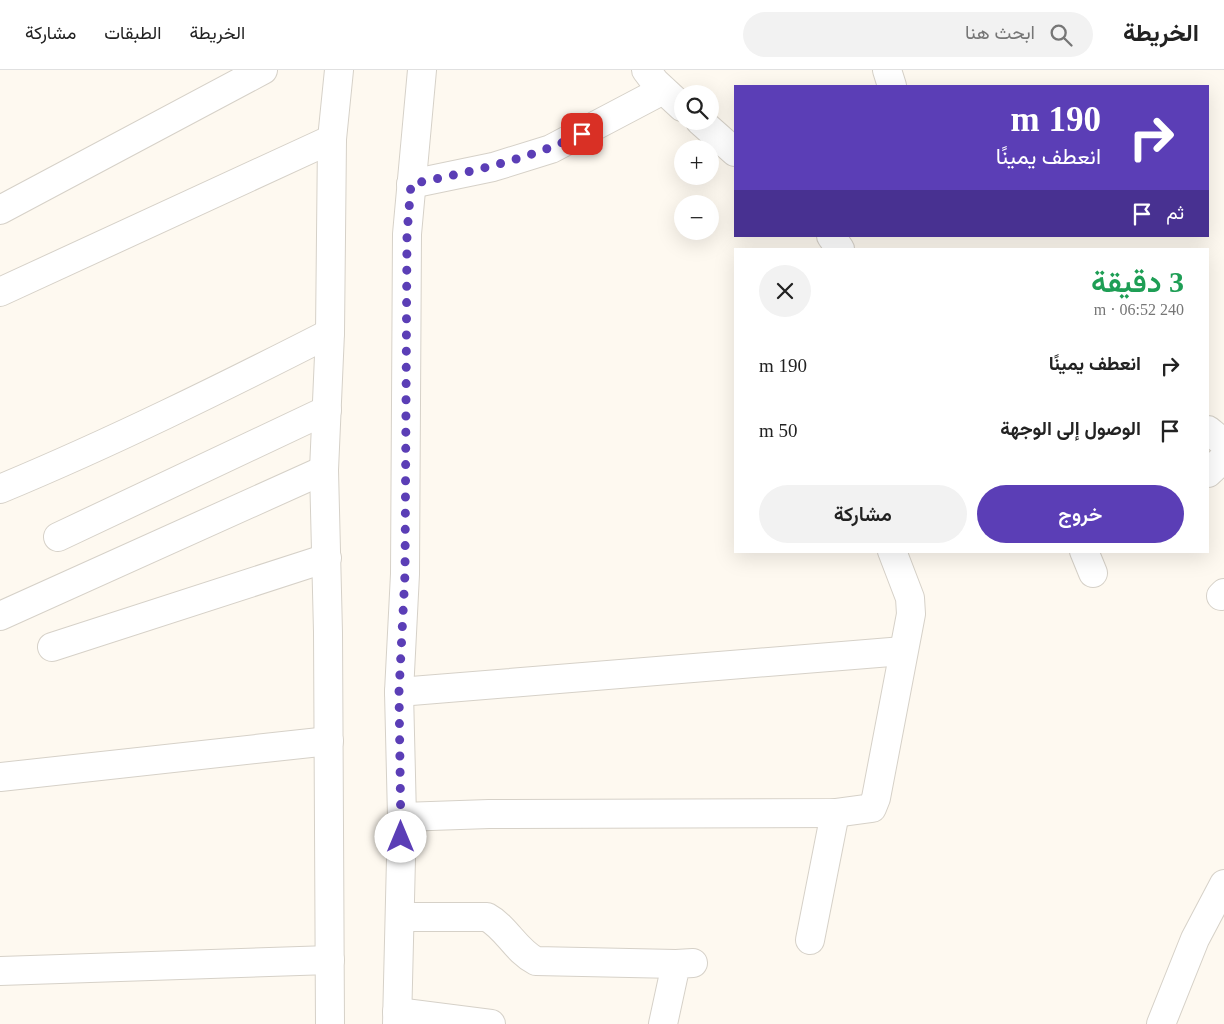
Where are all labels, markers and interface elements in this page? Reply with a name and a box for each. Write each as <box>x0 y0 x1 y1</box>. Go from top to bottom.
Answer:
search box <box>743 12 1093 57</box>
text: الخريطة <box>1123 20 1199 46</box>
icon: search <box>1047 21 1075 49</box>
text: ابحث هنا <box>965 22 1035 43</box>
text: مشاركة <box>25 23 76 43</box>
text: الطبقات <box>104 23 161 43</box>
text: الخريطة <box>189 23 245 43</box>
map controls <box>674 85 719 240</box>
button: search <box>674 85 719 130</box>
text: 190 m <box>1011 100 1101 139</box>
icon: right <box>1119 105 1184 170</box>
pin <box>561 113 603 155</box>
icon: arrive <box>568 120 596 148</box>
button: + <box>674 140 719 185</box>
text: انعطف يمينًا <box>996 144 1101 169</box>
button: − <box>674 195 719 240</box>
icon: arrive <box>1128 200 1156 228</box>
text: ثم <box>1166 202 1184 223</box>
button: close <box>759 265 811 317</box>
text: 3 دقيقة <box>1091 265 1184 298</box>
text: 240 m · 06:52 <box>1094 301 1184 318</box>
icon: right <box>1156 352 1184 380</box>
text: انعطف يمينًا <box>1049 353 1141 374</box>
text: 190 m <box>759 355 807 376</box>
icon: arrive <box>1156 417 1184 445</box>
text: الوصول إلى الوجهة <box>1000 418 1141 439</box>
text: 50 m <box>759 420 798 441</box>
button: مشاركة <box>759 485 967 543</box>
button: خروج <box>977 485 1184 543</box>
position arrow <box>374 810 426 862</box>

